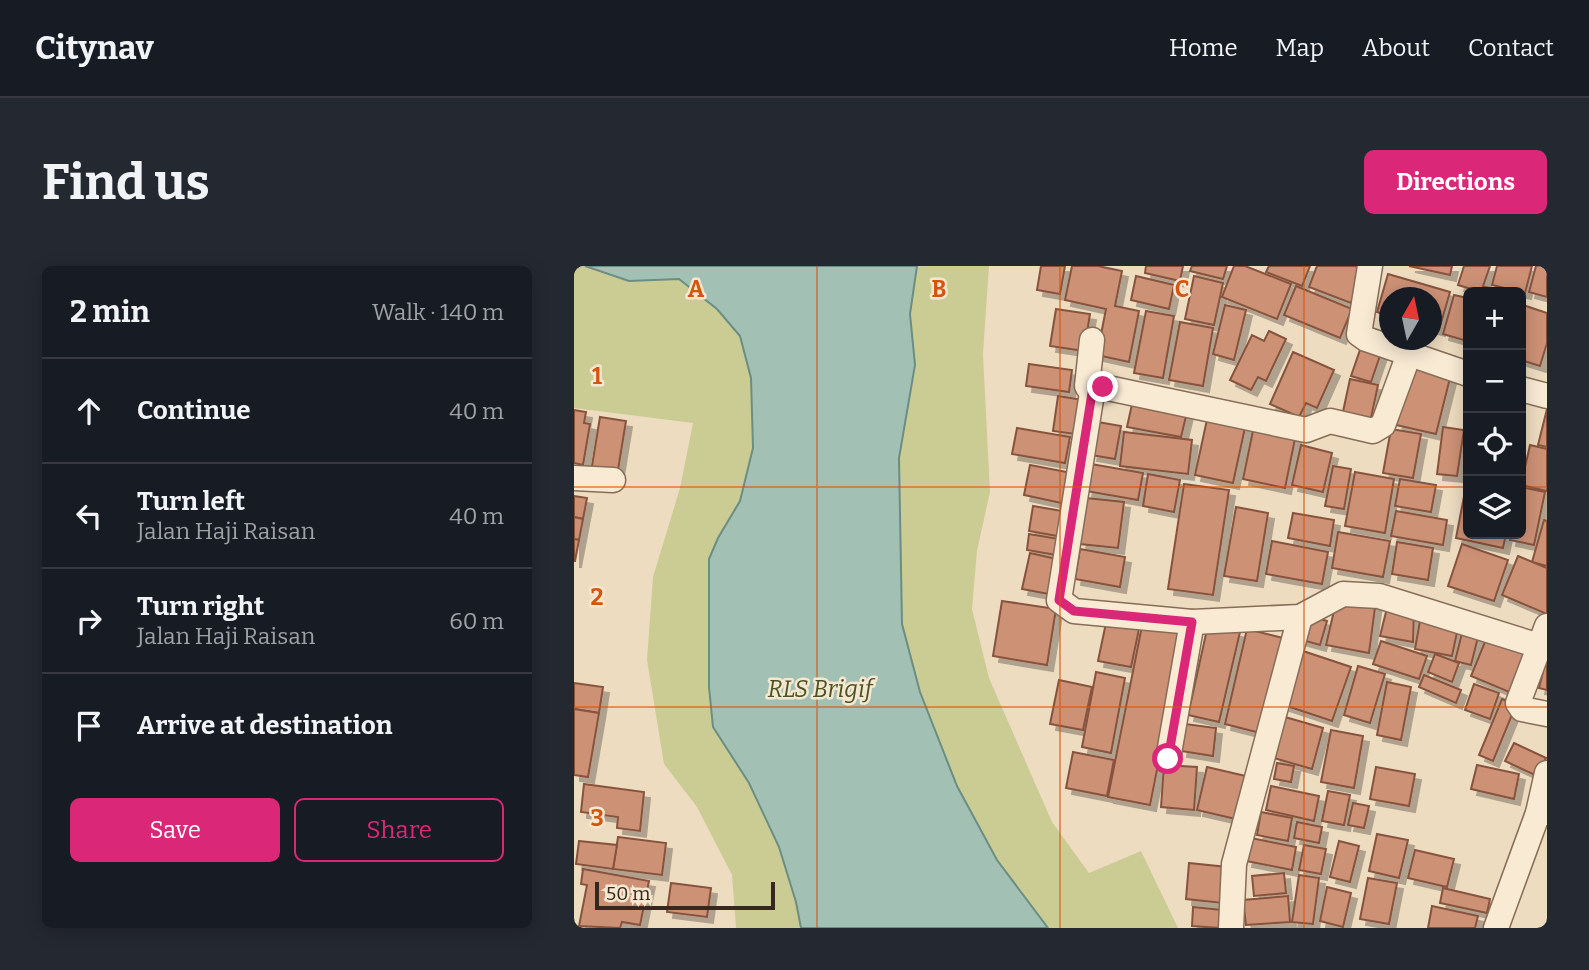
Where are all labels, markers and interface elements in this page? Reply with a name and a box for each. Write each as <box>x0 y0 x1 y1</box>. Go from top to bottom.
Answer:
text: Citynav <box>35 28 154 68</box>
text: Home <box>1169 34 1238 62</box>
text: Map <box>1276 34 1324 62</box>
text: About <box>1362 34 1430 62</box>
text: Contact <box>1468 34 1554 62</box>
button: Directions <box>1364 150 1547 214</box>
text: Find us <box>42 153 210 212</box>
text: A <box>688 275 705 303</box>
text: B <box>932 275 946 303</box>
text: C <box>1175 275 1189 303</box>
north arrow <box>1379 287 1442 350</box>
map controls <box>1463 287 1526 539</box>
button: + <box>1463 287 1526 350</box>
text: 2 min <box>70 294 150 330</box>
text: Walk · 140 m <box>372 298 504 326</box>
button: − <box>1463 350 1526 413</box>
text: 1 <box>592 362 602 390</box>
route end <box>1087 371 1118 402</box>
icon: ahead <box>70 392 108 430</box>
text: Continue <box>137 395 251 426</box>
text: 40 m <box>449 397 504 425</box>
button: locate <box>1463 413 1526 476</box>
button: layers <box>1463 476 1526 539</box>
text: Turn left <box>137 486 245 517</box>
icon: left <box>70 497 108 535</box>
text: 40 m <box>449 502 504 530</box>
text: Jalan Haji Raisan <box>137 517 315 545</box>
text: 2 <box>591 583 604 611</box>
text: Turn right <box>137 591 264 622</box>
icon: right <box>70 602 108 640</box>
text: 60 m <box>449 607 504 635</box>
text: Jalan Haji Raisan <box>137 622 315 650</box>
park label: RLS Brigif <box>767 675 876 703</box>
icon: arrive <box>70 707 108 745</box>
text: Arrive at destination <box>137 710 392 741</box>
route start <box>1152 743 1183 774</box>
button: Save <box>70 798 280 862</box>
button: Share <box>294 798 504 862</box>
text: 3 <box>590 804 604 832</box>
scale bar <box>595 879 775 911</box>
text: 50 m <box>606 882 650 905</box>

